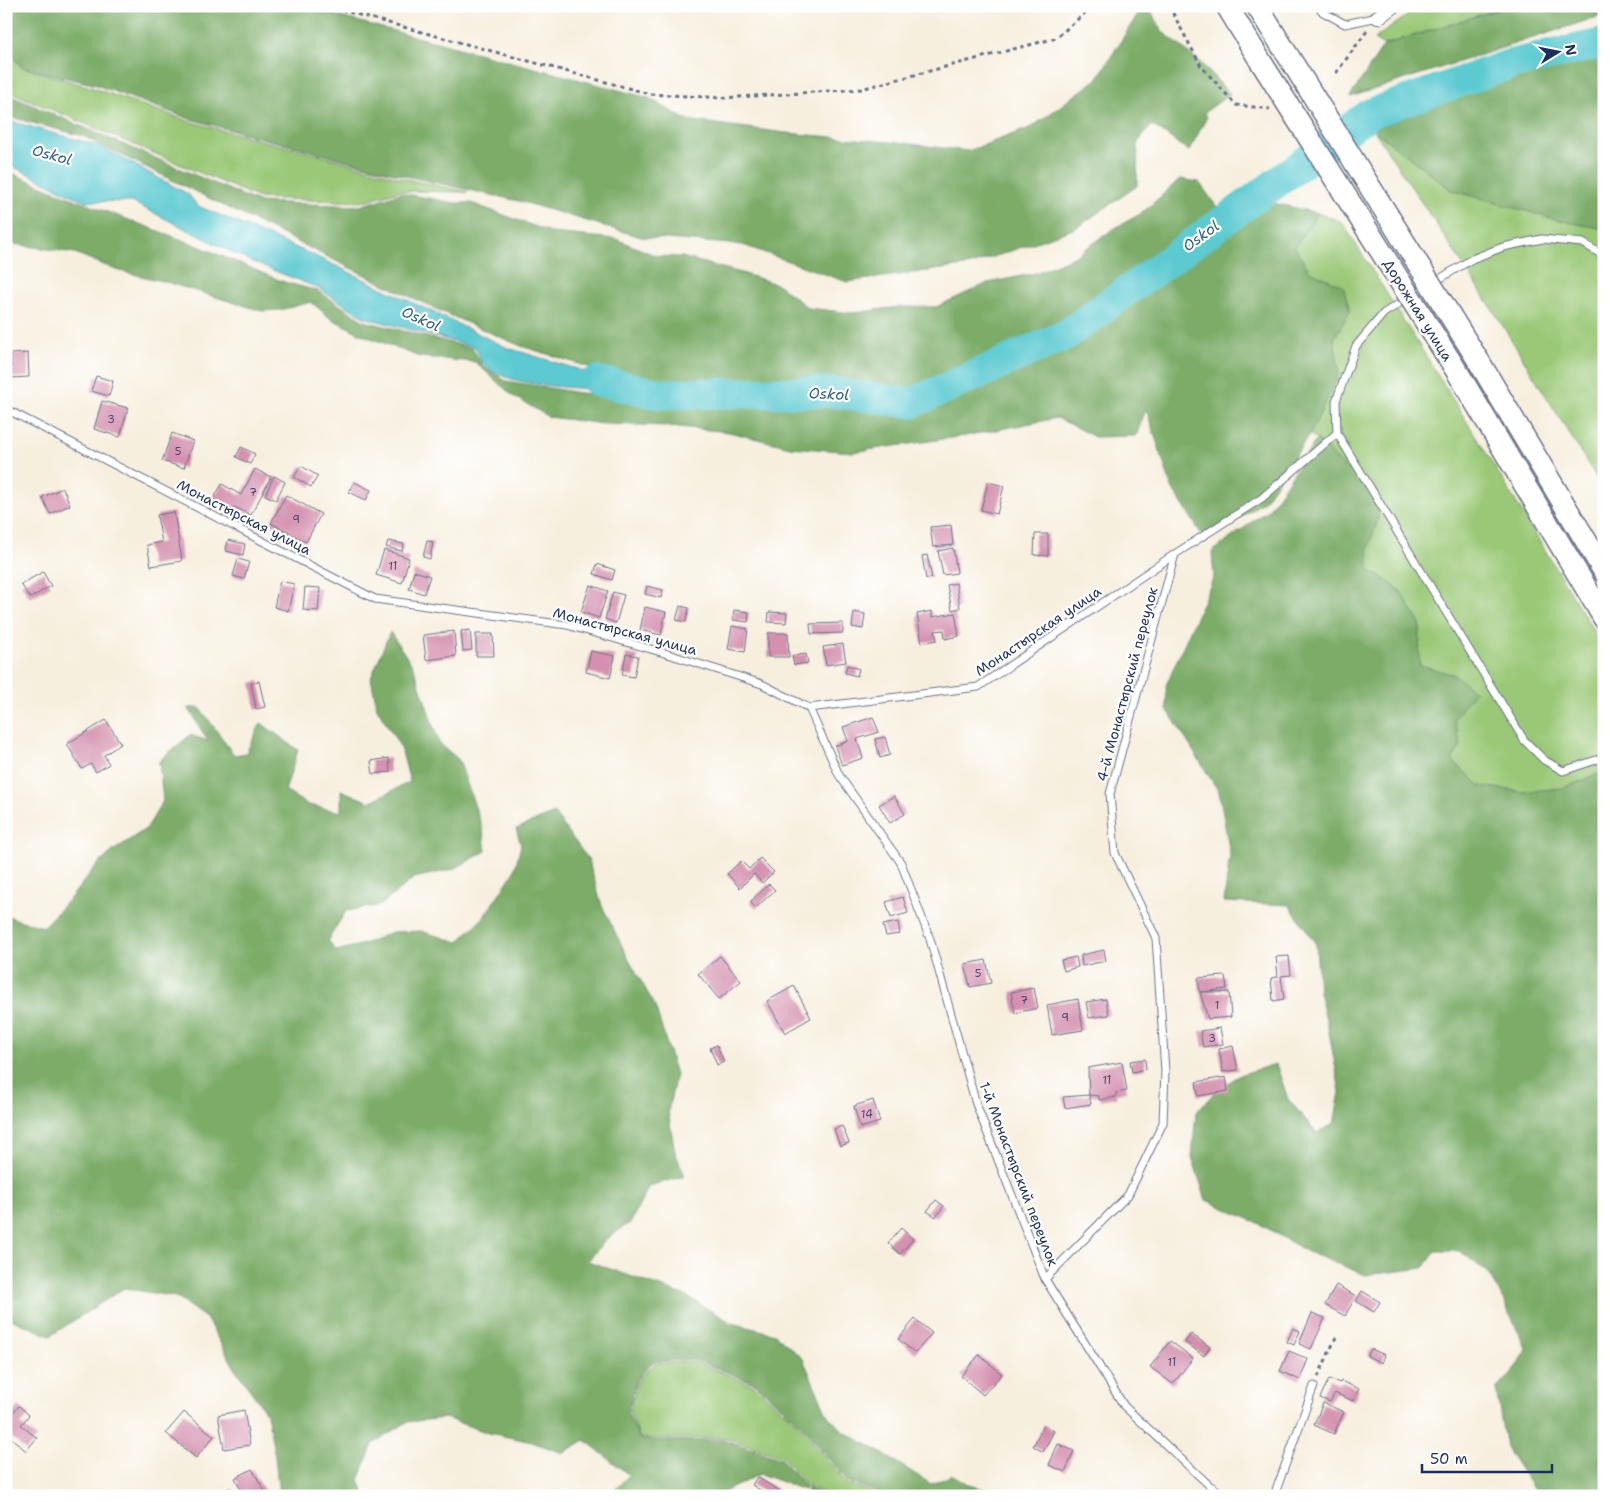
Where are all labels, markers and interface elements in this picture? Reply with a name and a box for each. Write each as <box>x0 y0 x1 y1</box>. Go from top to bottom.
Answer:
north arrow <box>1532 28 1582 78</box>
text: N <box>1561 43 1581 57</box>
water label: Oskol <box>30 140 74 170</box>
water label: Oskol <box>1179 216 1223 256</box>
street label: Дорожная улица <box>1379 256 1457 365</box>
water label: Oskol <box>399 302 444 336</box>
water label: Oskol <box>808 383 850 405</box>
house number: 3 <box>107 412 115 427</box>
house number: 5 <box>175 444 182 459</box>
street label: Монастырская улица <box>174 475 314 559</box>
house number: 7 <box>249 485 257 500</box>
house number: 9 <box>292 512 300 527</box>
house number: 11 <box>389 559 397 574</box>
street label: Монастырская улица <box>971 582 1105 680</box>
street label: 4-й Монастырский переулок <box>1092 584 1162 783</box>
street label: Монастырская улица <box>551 603 699 659</box>
house number: 5 <box>975 966 982 981</box>
house number: 7 <box>1020 993 1028 1008</box>
house number: 1 <box>1215 998 1219 1013</box>
house number: 9 <box>1061 1010 1069 1025</box>
house number: 3 <box>1208 1031 1216 1046</box>
house number: 11 <box>1103 1073 1111 1088</box>
street label: 1-й Монастырский переулок <box>975 1079 1063 1269</box>
house number: 14 <box>861 1107 873 1122</box>
house number: 11 <box>1168 1355 1176 1370</box>
scale bar <box>1422 1442 1552 1474</box>
text: 50 m <box>1430 1449 1468 1469</box>

